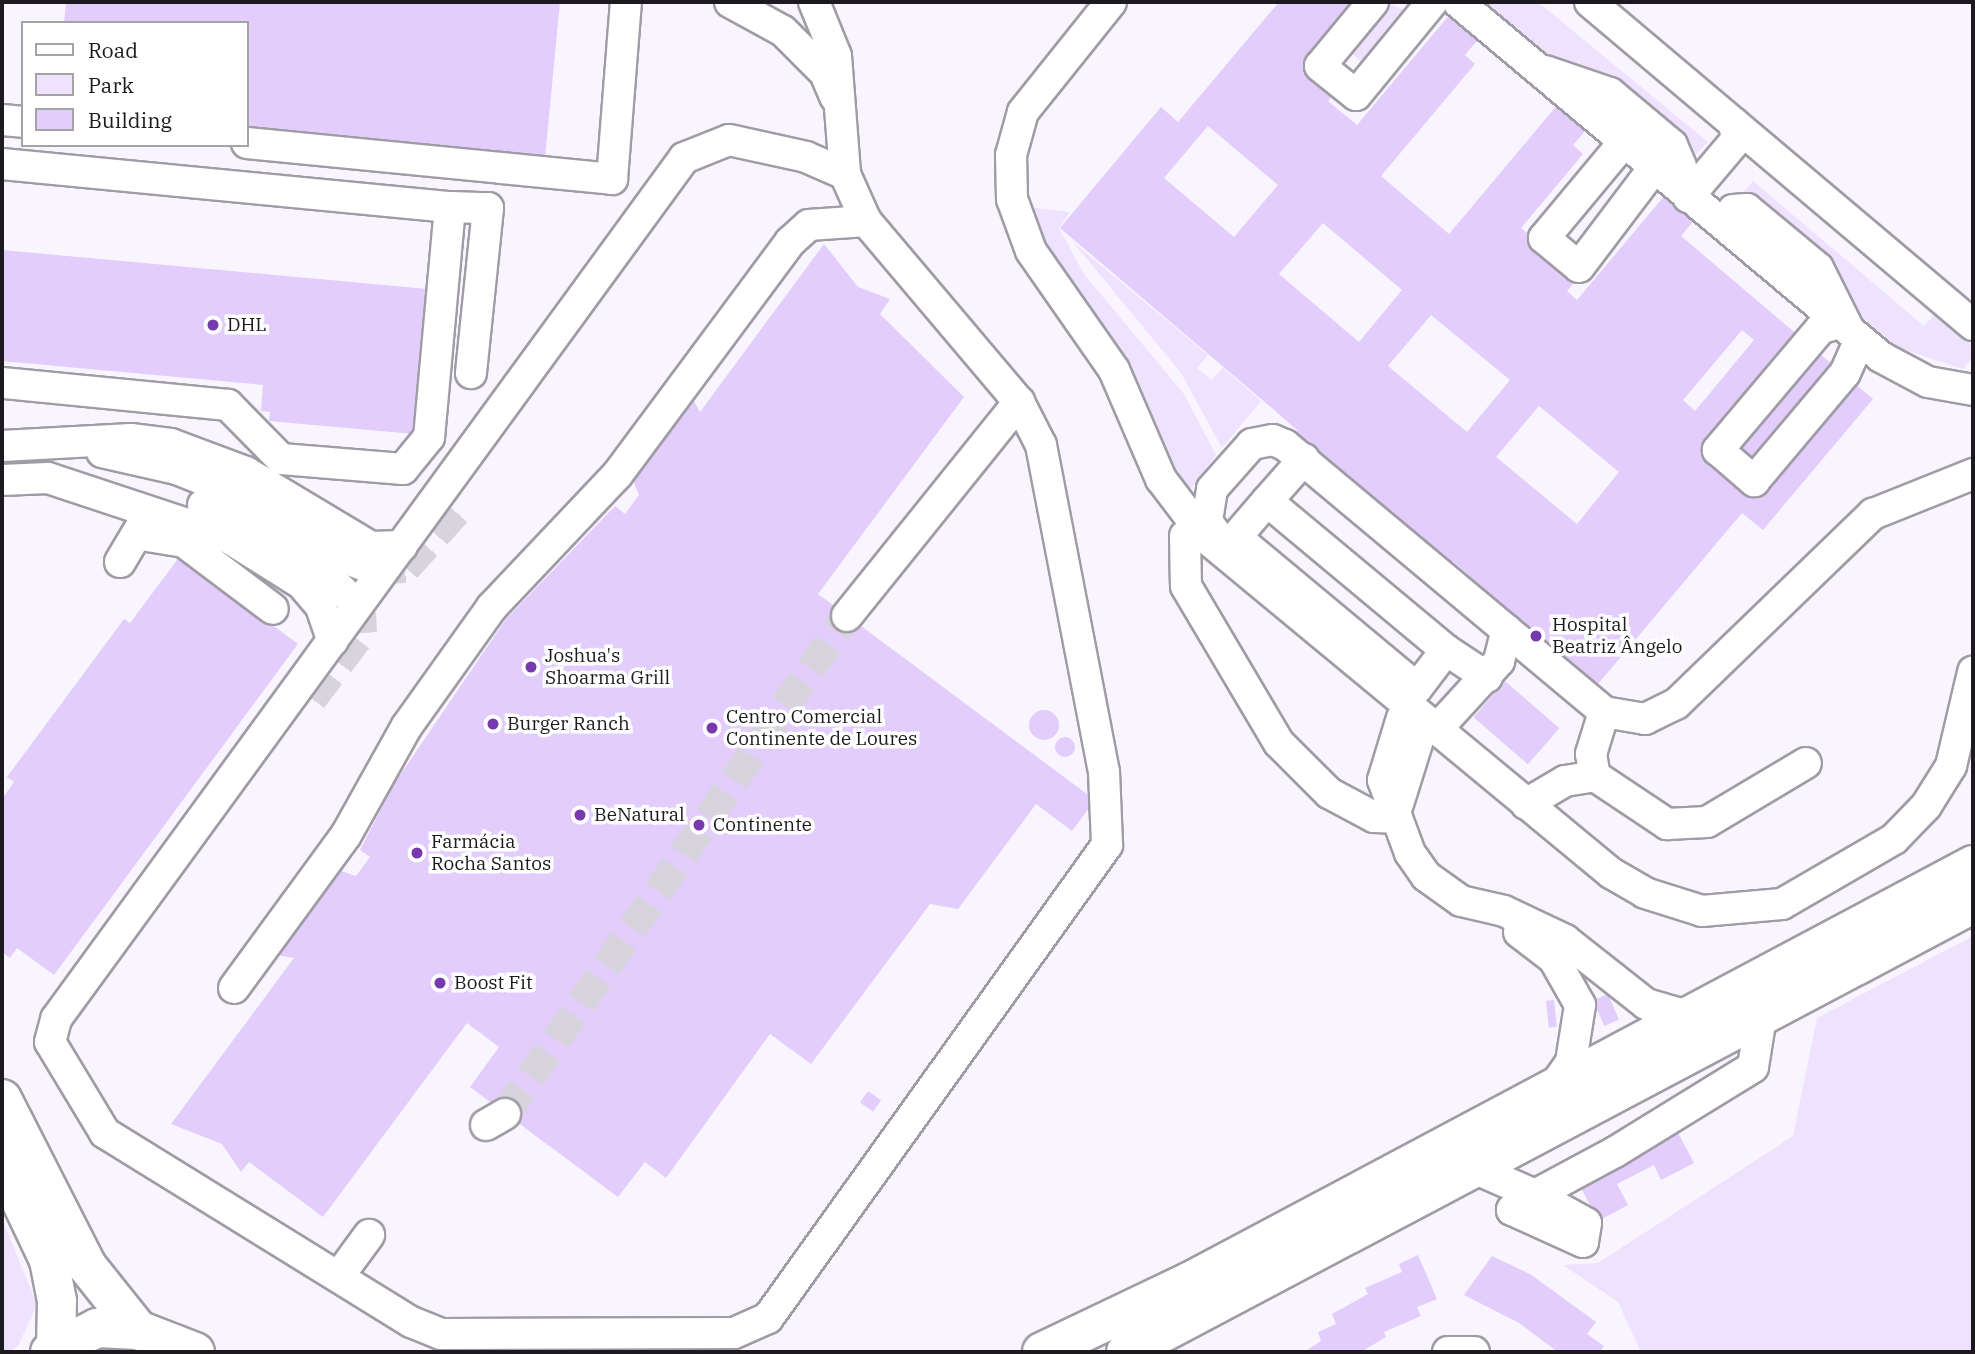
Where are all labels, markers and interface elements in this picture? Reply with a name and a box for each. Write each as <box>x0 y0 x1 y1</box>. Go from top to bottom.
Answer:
legend <box>21 21 248 147</box>
text: Road <box>88 36 138 64</box>
text: Park <box>88 71 134 99</box>
text: Building <box>88 106 172 134</box>
place label: DHL <box>227 314 267 336</box>
marker: DHL <box>205 317 221 333</box>
place label: Hospital Beatriz Ângelo <box>1552 614 1682 658</box>
marker: Hospital Beatriz Ângelo <box>1526 626 1546 646</box>
place label: Joshua's Shoarma Grill <box>545 645 670 689</box>
marker: Joshua's Shoarma Grill <box>523 659 539 675</box>
place label: Centro Comercial Continente de Loures <box>726 706 917 750</box>
place label: Burger Ranch <box>507 713 630 735</box>
marker: Burger Ranch <box>485 716 501 732</box>
marker: Centro Comercial Continente de Loures <box>704 720 720 736</box>
place label: BeNatural <box>594 804 685 826</box>
marker: BeNatural <box>572 807 588 823</box>
place label: Continente <box>713 814 812 836</box>
marker: Continente <box>691 817 707 833</box>
place label: Farmácia Rocha Santos <box>431 831 551 875</box>
marker: Farmácia Rocha Santos <box>409 845 425 861</box>
place label: Boost Fit <box>454 972 533 994</box>
marker: Boost Fit <box>432 975 448 991</box>

